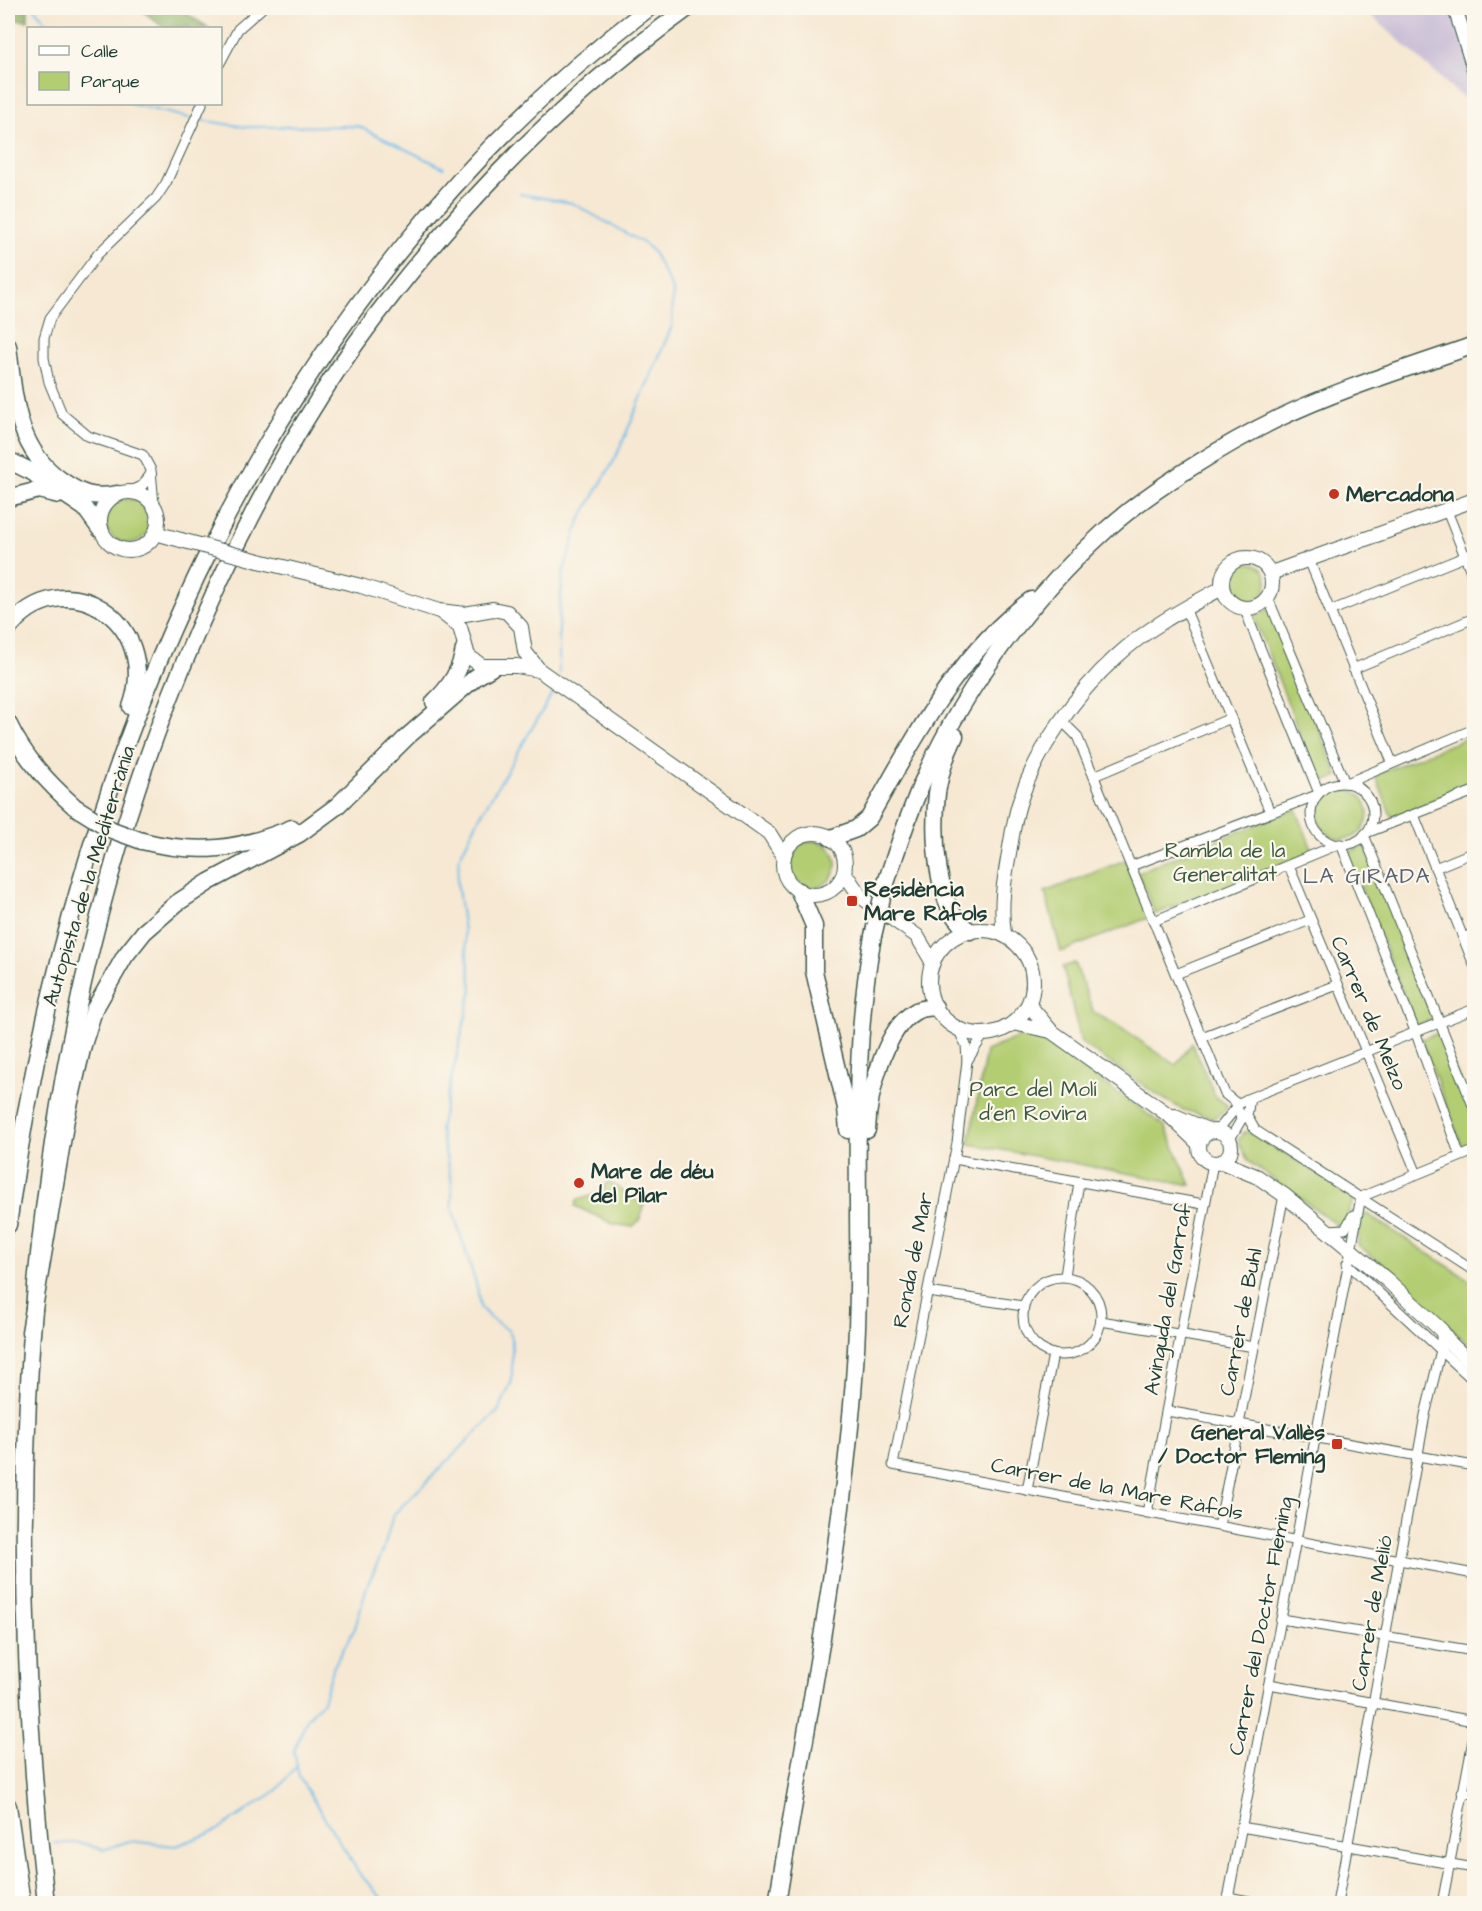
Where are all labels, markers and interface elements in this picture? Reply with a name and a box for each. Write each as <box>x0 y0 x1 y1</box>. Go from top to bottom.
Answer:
legend <box>27 27 222 105</box>
text: Calle <box>81 39 119 64</box>
text: Parque <box>81 69 140 94</box>
place label: Mercadona <box>1346 480 1454 509</box>
marker: Mercadona <box>1327 487 1341 501</box>
street label: Autopista de la Mediterrània <box>36 742 144 1010</box>
park label: Rambla de la Generalitat <box>1165 836 1286 889</box>
district label: LA GIRADA <box>1303 861 1431 892</box>
place label: Residència Mare Ràfols <box>864 875 988 928</box>
marker: Residència Mare Ràfols <box>845 894 859 908</box>
street label: Carrer de Melzo <box>1323 931 1415 1095</box>
park label: Parc del Molí d'en Rovira <box>970 1075 1097 1128</box>
place label: Mare de déu del Pilar <box>590 1157 714 1210</box>
marker: Mare de déu del Pilar <box>572 1176 586 1190</box>
street label: Ronda de Mar <box>886 1189 940 1330</box>
street label: Avinguda del Garraf <box>1137 1200 1201 1398</box>
street label: Carrer de Buhl <box>1212 1246 1270 1398</box>
place label: General Vallès / Doctor Fleming <box>1158 1418 1325 1473</box>
marker: General Vallès / Doctor Fleming <box>1330 1437 1344 1451</box>
street label: Carrer de la Mare Ràfols <box>988 1450 1246 1528</box>
street label: Carrer del Doctor Fleming <box>1222 1494 1302 1758</box>
street label: Carrer de Melió <box>1344 1533 1400 1693</box>

